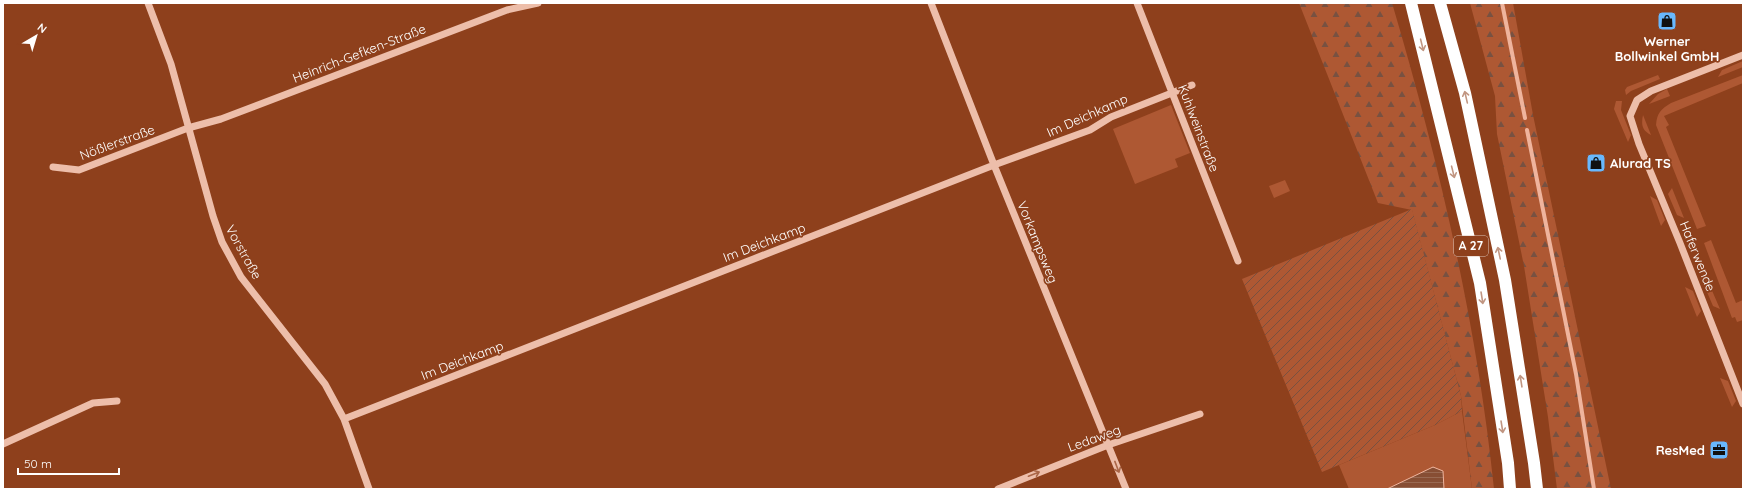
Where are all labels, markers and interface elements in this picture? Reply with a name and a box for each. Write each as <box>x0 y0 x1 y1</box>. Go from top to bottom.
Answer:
shop icon: Werner Bollwinkel GmbH <box>1656 10 1678 32</box>
north arrow <box>16 16 56 56</box>
text: N <box>35 20 50 36</box>
street label: Heinrich-Gefken-Straße <box>290 20 428 86</box>
place label: Werner Bollwinkel GmbH <box>1615 33 1719 64</box>
one-way arrow <box>1419 39 1426 52</box>
street label: Kuhlweinstraße <box>1175 82 1223 174</box>
street label: Im Deichkamp <box>1044 90 1130 140</box>
one-way arrow <box>1462 91 1470 104</box>
street label: Nößlerstraße <box>77 121 157 163</box>
shop icon: Alurad TS <box>1585 152 1607 174</box>
place label: Alurad TS <box>1610 155 1671 171</box>
one-way arrow <box>1449 165 1457 178</box>
street label: Vorkampsweg <box>1014 199 1062 285</box>
street label: Im Deichkamp <box>721 219 808 265</box>
street label: Haferwende <box>1677 219 1719 293</box>
street label: Vorstraße <box>223 222 265 282</box>
road number: A 27 <box>1454 236 1488 256</box>
one-way arrow <box>1495 247 1503 260</box>
one-way arrow <box>1479 291 1487 304</box>
street label: Im Deichkamp <box>419 337 506 383</box>
one-way arrow <box>1517 375 1525 388</box>
one-way arrow <box>1499 420 1507 433</box>
street label: Ledaweg <box>1065 421 1123 455</box>
office icon: ResMed <box>1708 439 1730 461</box>
place label: ResMed <box>1656 442 1705 458</box>
scale bar <box>18 450 119 476</box>
text: 50 m <box>24 456 52 471</box>
one-way arrow <box>1114 461 1122 473</box>
one-way arrow <box>1027 470 1039 478</box>

